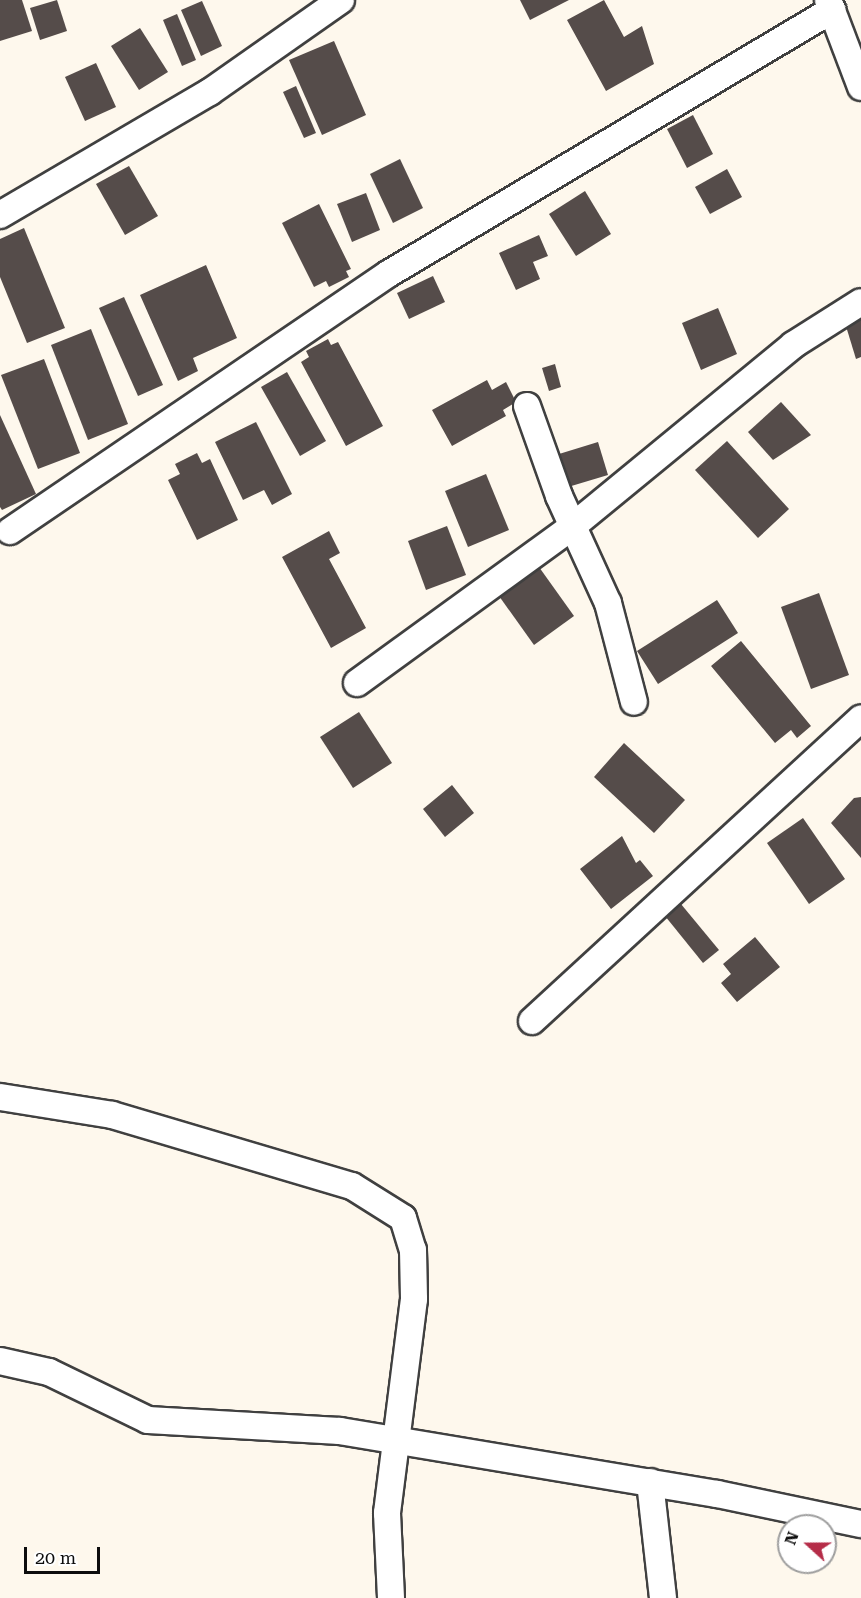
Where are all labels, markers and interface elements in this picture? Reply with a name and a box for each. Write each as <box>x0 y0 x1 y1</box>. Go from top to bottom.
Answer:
north arrow <box>777 1514 837 1574</box>
text: N <box>781 1529 803 1547</box>
scale bar <box>27 1535 104 1573</box>
text: 20 m <box>35 1547 76 1568</box>

